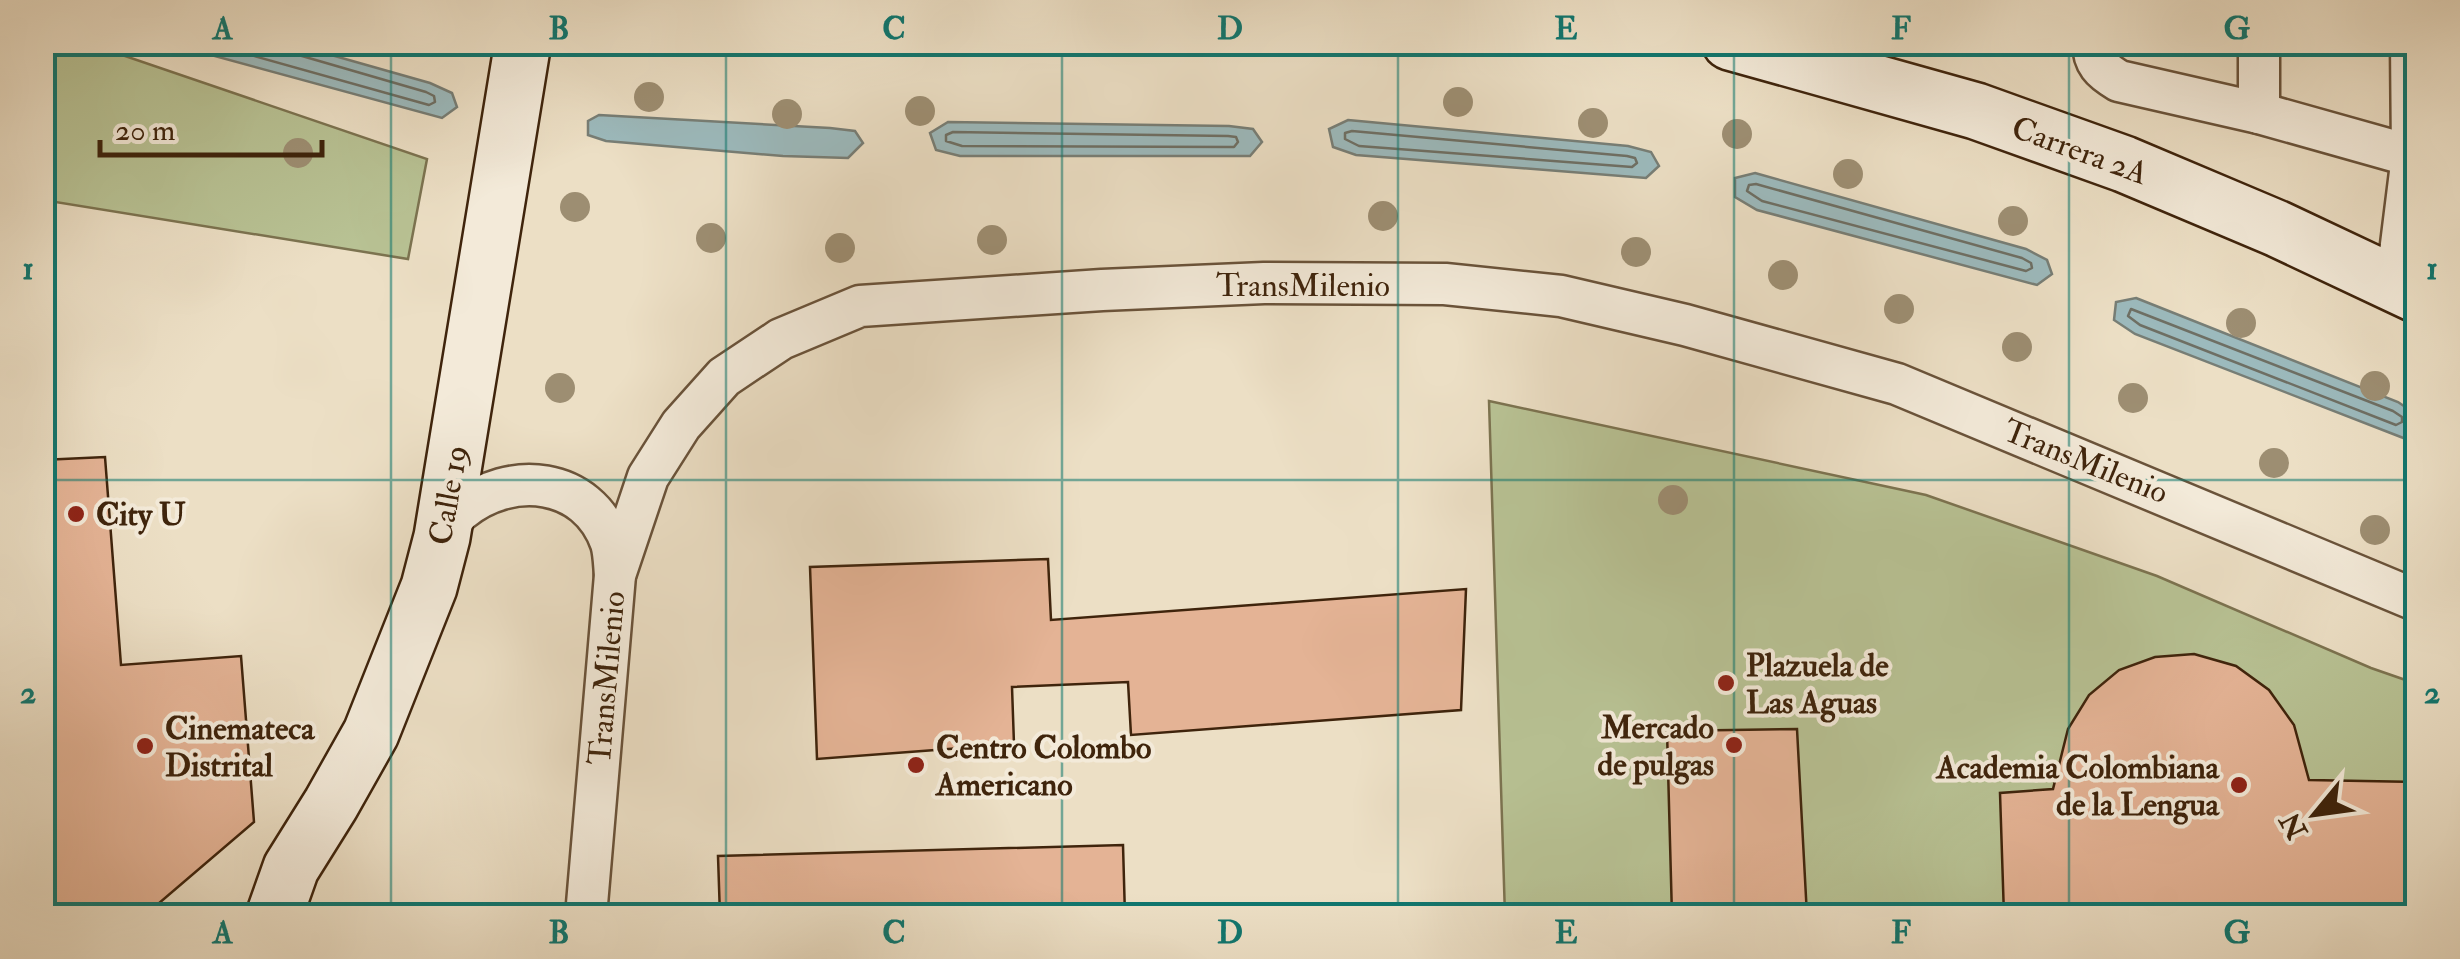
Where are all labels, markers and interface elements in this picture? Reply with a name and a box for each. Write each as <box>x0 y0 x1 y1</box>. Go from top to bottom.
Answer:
text: A <box>211 9 234 49</box>
text: B <box>549 9 569 49</box>
text: C <box>882 9 906 49</box>
text: D <box>1217 9 1243 49</box>
text: E <box>1554 9 1578 49</box>
text: F <box>1891 9 1911 49</box>
text: G <box>2224 9 2251 49</box>
scale bar <box>100 95 322 157</box>
street label: Carrera 2A <box>2006 108 2153 194</box>
text: 20 m <box>115 112 175 149</box>
text: 1 <box>22 249 34 289</box>
text: 1 <box>2426 249 2438 289</box>
street label: TransMilenio <box>1216 266 1390 306</box>
street label: TransMilenio <box>1997 411 2174 513</box>
street label: Calle 19 <box>421 442 477 548</box>
place label: City U <box>96 495 186 535</box>
marker: City U <box>65 503 87 525</box>
street label: TransMilenio <box>579 590 635 767</box>
place label: Plazuela de Las Aguas <box>1746 646 1889 723</box>
marker: Plazuela de Las Aguas <box>1715 672 1737 694</box>
text: 2 <box>20 673 36 713</box>
text: 2 <box>2424 673 2440 713</box>
place label: Mercado de pulgas <box>1597 708 1714 785</box>
place label: Cinemateca Distrital <box>165 709 315 786</box>
place label: Centro Colombo Americano <box>934 728 1151 805</box>
marker: Mercado de pulgas <box>1723 734 1745 756</box>
marker: Cinemateca Distrital <box>134 735 156 757</box>
place label: Academia Colombiana de la Lengua <box>1935 748 2220 825</box>
marker: Centro Colombo Americano <box>905 754 927 776</box>
north arrow <box>2265 764 2365 864</box>
marker: Academia Colombiana de la Lengua <box>2228 774 2250 796</box>
text: N <box>2273 805 2316 846</box>
text: A <box>211 913 234 953</box>
text: B <box>549 913 569 953</box>
text: C <box>882 913 906 953</box>
text: D <box>1217 913 1243 953</box>
text: E <box>1554 913 1578 953</box>
text: F <box>1891 913 1911 953</box>
text: G <box>2224 913 2251 953</box>

